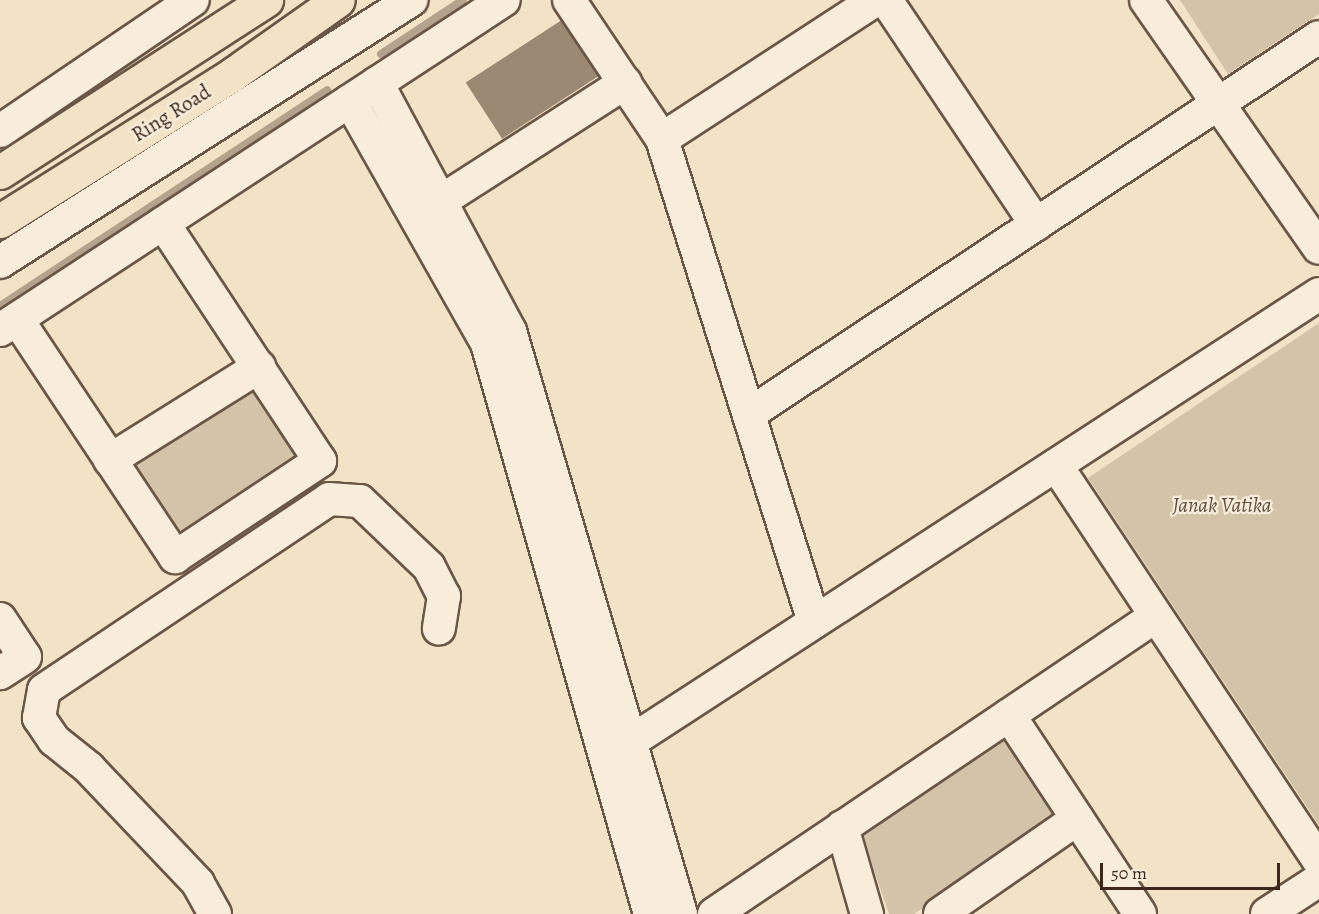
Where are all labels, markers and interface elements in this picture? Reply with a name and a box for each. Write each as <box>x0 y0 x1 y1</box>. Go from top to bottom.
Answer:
street label: Ring Road <box>127 79 215 147</box>
park label: Janak Vatika <box>1173 492 1271 518</box>
scale bar <box>1103 851 1283 889</box>
text: 50 m <box>1111 861 1147 885</box>

